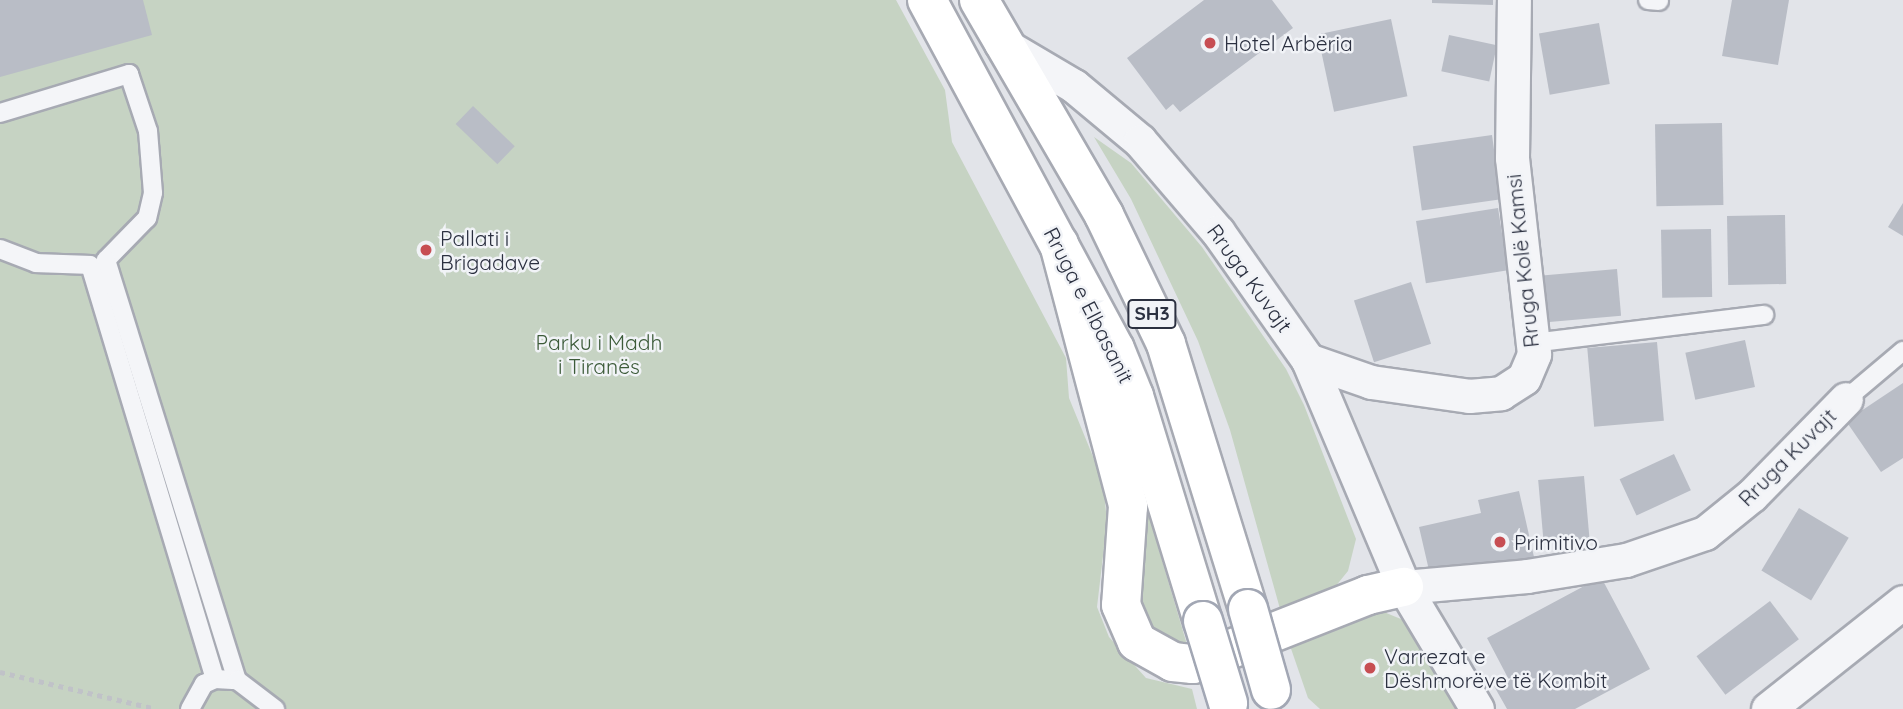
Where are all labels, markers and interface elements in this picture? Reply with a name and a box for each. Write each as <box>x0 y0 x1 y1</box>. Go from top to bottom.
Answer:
place label: Hotel Arbëria <box>1224 30 1353 56</box>
marker: Hotel Arbëria <box>1202 35 1218 51</box>
street label: Rruga Kolë Kamsi <box>1500 173 1544 349</box>
street label: Rruga Kuvajt <box>1202 219 1298 337</box>
street label: Rruga e Elbasanit <box>1039 223 1139 387</box>
place label: Pallati i Brigadave <box>440 225 540 275</box>
marker: Pallati i Brigadave <box>418 242 434 258</box>
road number: SH3 <box>1126 298 1178 330</box>
park label: Parku i Madh i Tiranës <box>535 329 663 379</box>
street label: Rruga Kuvajt <box>1733 403 1841 511</box>
place label: Primitivo <box>1514 529 1598 555</box>
marker: Primitivo <box>1492 534 1508 550</box>
place label: Varrezat e Dëshmorëve të Kombit <box>1384 643 1607 693</box>
marker: Varrezat e Dëshmorëve të Kombit <box>1362 660 1378 676</box>

